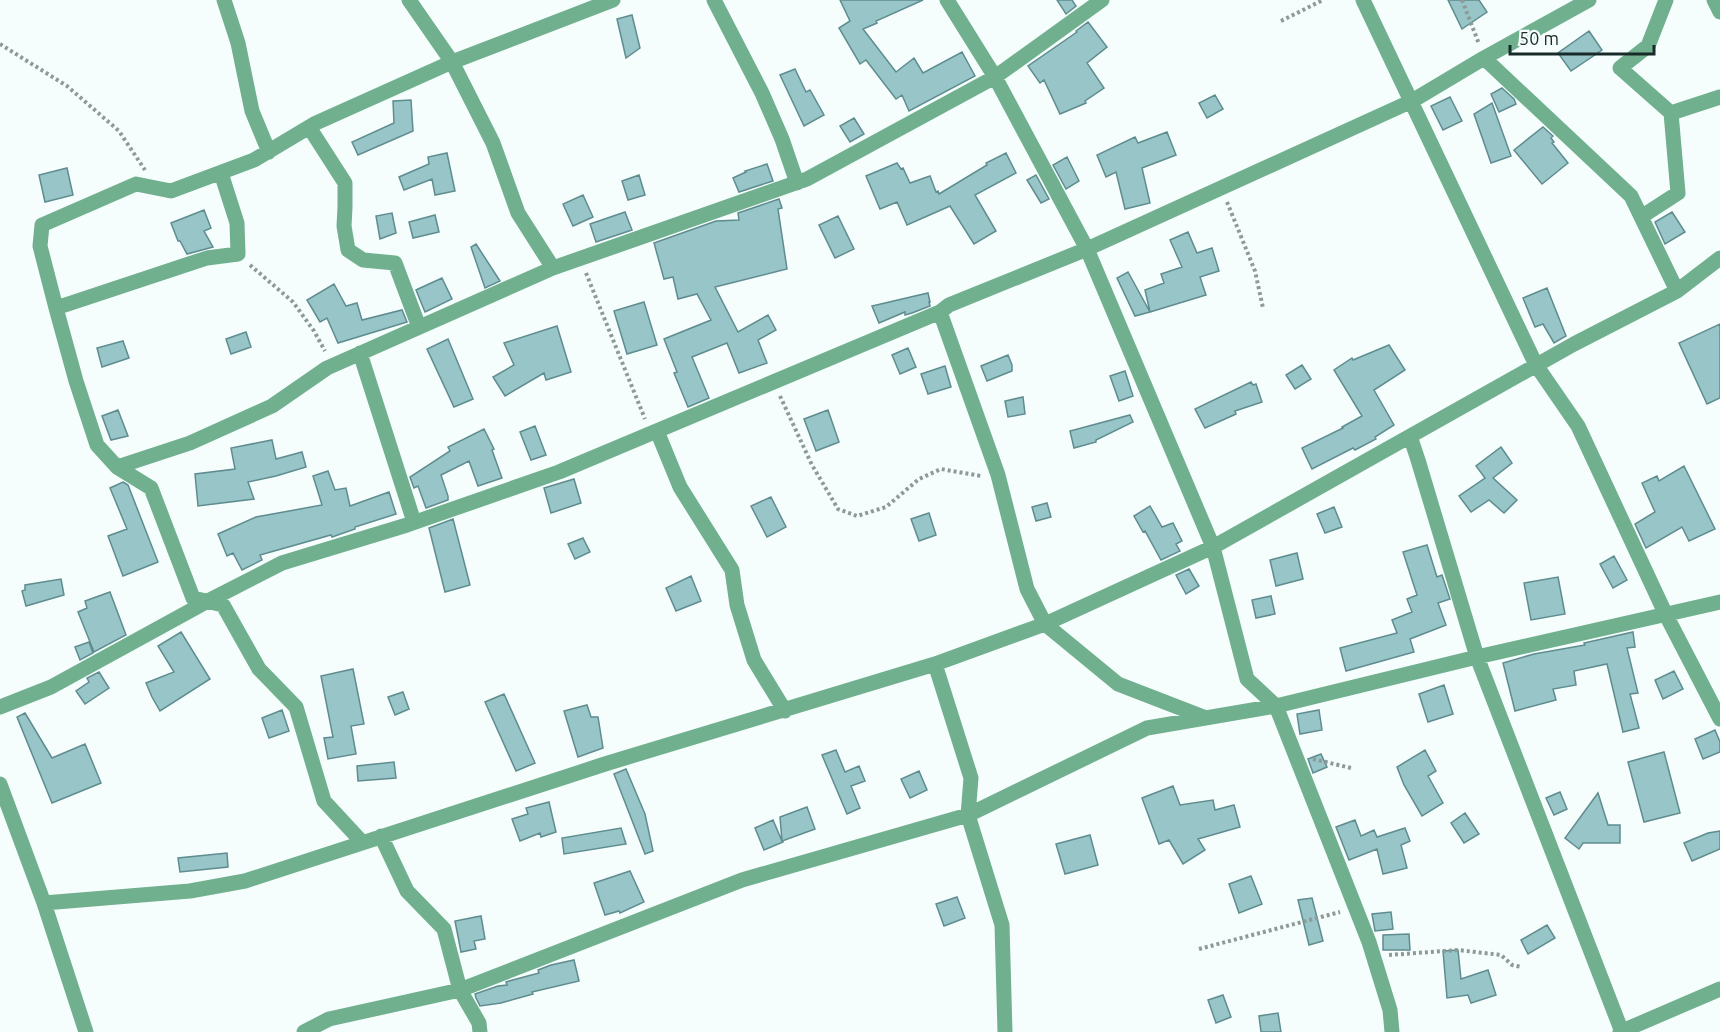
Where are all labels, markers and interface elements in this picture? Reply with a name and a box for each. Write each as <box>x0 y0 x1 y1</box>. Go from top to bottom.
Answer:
scale bar <box>1510 18 1654 56</box>
text: 50 m <box>1519 28 1559 48</box>

